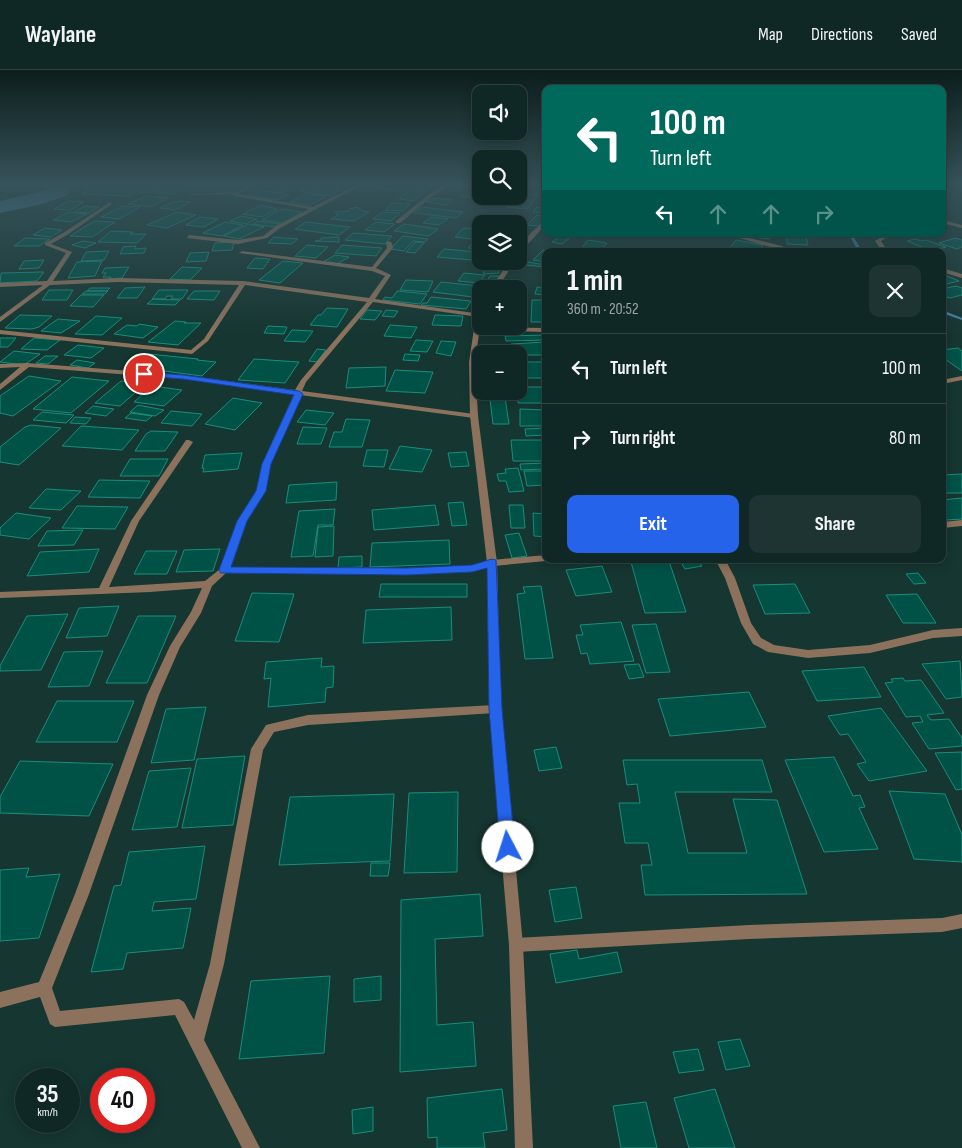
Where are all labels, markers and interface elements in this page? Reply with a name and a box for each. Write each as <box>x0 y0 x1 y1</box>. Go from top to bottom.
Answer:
text: Waylane <box>25 20 96 49</box>
text: Map <box>758 24 783 45</box>
text: Directions <box>811 24 873 45</box>
text: Saved <box>901 24 937 45</box>
map controls <box>472 85 527 400</box>
button: sound <box>472 85 527 140</box>
text: 100 m <box>650 102 726 145</box>
icon: left <box>567 105 632 170</box>
text: Turn left <box>650 145 712 172</box>
button: search <box>472 150 527 205</box>
icon: left <box>651 200 679 228</box>
icon: ahead <box>704 200 732 228</box>
icon: ahead <box>757 200 785 228</box>
icon: right <box>810 200 838 228</box>
button: layers <box>472 215 527 270</box>
text: 1 min <box>567 263 623 299</box>
button: close <box>869 265 921 317</box>
button: + <box>472 280 527 335</box>
text: 360 m · 20:52 <box>567 300 639 319</box>
button: − <box>472 345 527 400</box>
pin <box>123 353 165 395</box>
icon: left <box>567 355 595 383</box>
text: Turn left <box>610 357 667 380</box>
text: 100 m <box>882 357 921 380</box>
icon: arrive <box>130 360 158 388</box>
icon: right <box>567 425 595 453</box>
text: Turn right <box>610 427 675 450</box>
text: 80 m <box>889 427 921 450</box>
button: Exit <box>567 495 739 553</box>
button: Share <box>749 495 921 553</box>
position arrow <box>481 820 533 872</box>
speed limit sign: 40 <box>90 1068 155 1133</box>
text: 35 <box>36 1079 59 1110</box>
text: km/h <box>37 1105 58 1120</box>

